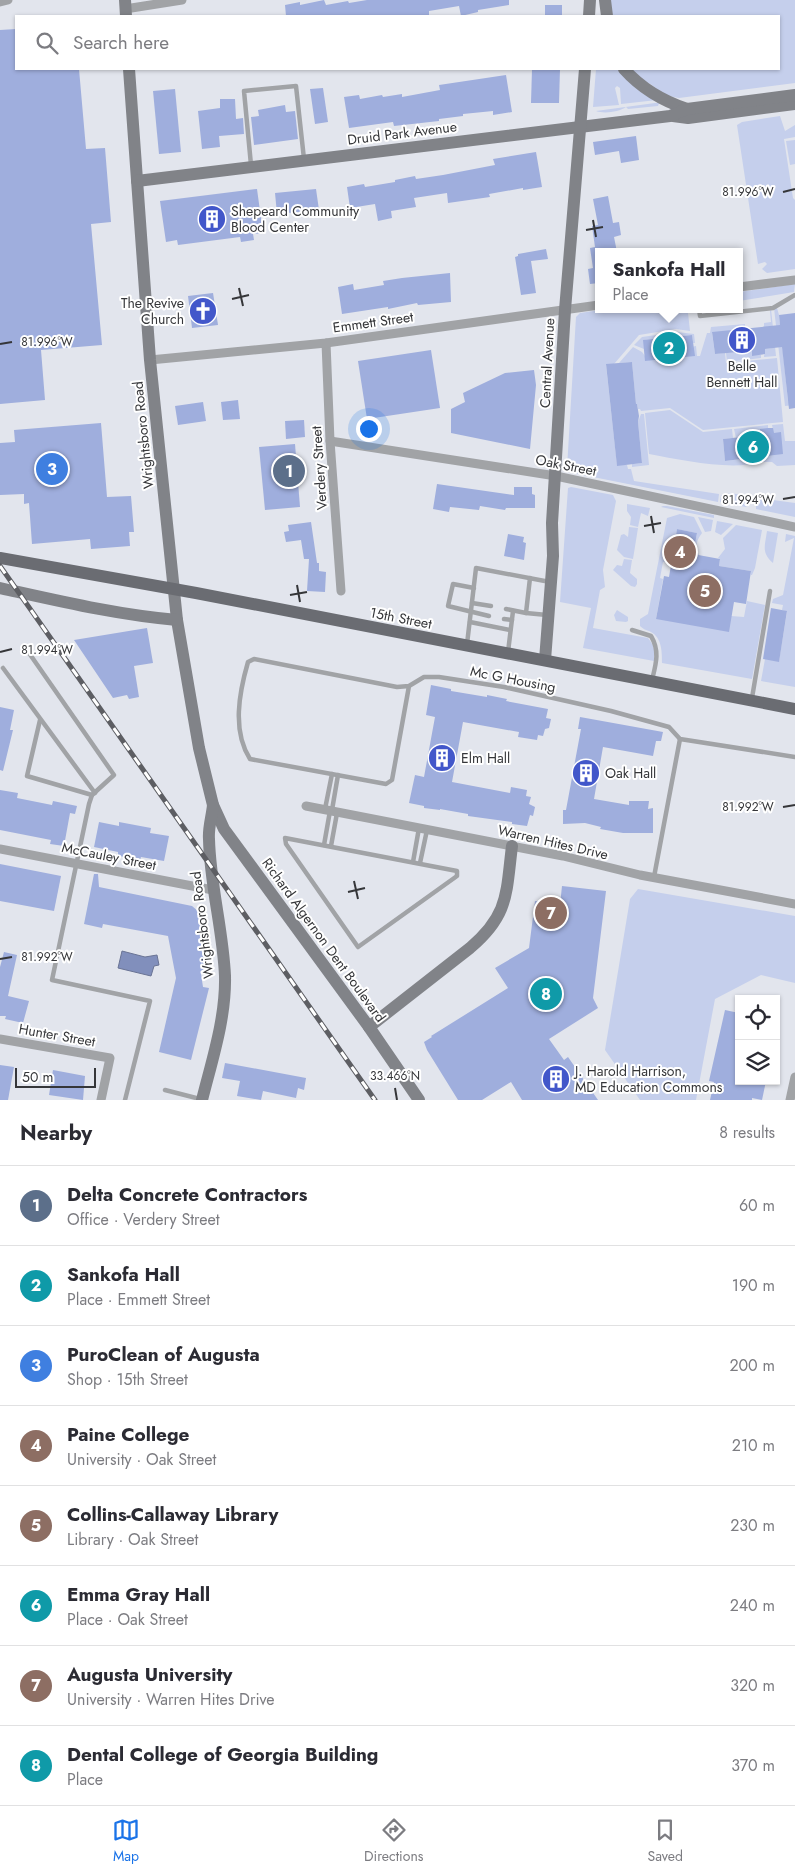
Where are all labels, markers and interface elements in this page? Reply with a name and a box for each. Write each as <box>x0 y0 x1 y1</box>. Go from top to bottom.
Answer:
search box <box>15 15 780 70</box>
icon: search <box>33 29 61 57</box>
text: Search here <box>73 29 169 56</box>
street label: Druid Park Avenue <box>346 116 458 150</box>
text: 81.996°W <box>722 183 774 201</box>
place label: Shepeard Community Blood Center <box>231 201 360 237</box>
building icon: Shepeard Community Blood Center <box>197 204 227 234</box>
popup <box>595 248 743 313</box>
text: Sankofa Hall <box>613 256 725 283</box>
text: Place <box>613 283 649 306</box>
place label: The Revive Church <box>121 293 184 329</box>
church icon: The Revive Church <box>188 296 218 326</box>
street label: Emmett Street <box>331 306 415 338</box>
street label: Central Avenue <box>535 317 559 409</box>
building icon: Belle Bennett Hall <box>727 325 757 355</box>
pin: 2 <box>653 329 685 367</box>
text: 81.996°W <box>21 333 73 351</box>
place label: Belle Bennett Hall <box>706 356 778 392</box>
street label: Wrightsboro Road <box>127 380 159 490</box>
your location <box>356 416 382 442</box>
street label: Verdery Street <box>306 425 332 511</box>
pin: 6 <box>737 428 769 466</box>
street label: Oak Street <box>534 449 599 481</box>
pin: 3 <box>36 450 68 488</box>
pin: 1 <box>273 452 305 490</box>
text: 81.994°W <box>722 491 774 509</box>
pin: 4 <box>664 533 696 571</box>
pin: 5 <box>689 572 721 610</box>
street label: 15th Street <box>368 602 434 634</box>
text: 81.994°W <box>21 641 73 659</box>
street label: Mc G Housing <box>468 661 558 697</box>
building icon: Elm Hall <box>427 743 457 773</box>
place label: Elm Hall <box>461 748 510 768</box>
building icon: Oak Hall <box>571 758 601 788</box>
place label: Oak Hall <box>605 763 656 783</box>
text: 81.992°W <box>722 798 774 816</box>
street label: Warren Hites Drive <box>496 820 610 864</box>
street label: McCauley Street <box>60 837 158 875</box>
street label: Richard Algernon Dent Boulevard <box>258 854 390 1026</box>
street label: Wrightsboro Road <box>185 870 219 980</box>
pin: 7 <box>535 894 567 932</box>
text: 81.992°W <box>21 948 73 966</box>
pin: 8 <box>530 975 562 1013</box>
map controls <box>735 995 780 1085</box>
button: locate <box>735 995 780 1040</box>
street label: Hunter Street <box>17 1018 98 1052</box>
button: layers <box>735 1040 780 1085</box>
place label: J. Harold Harrison, MD Education Commons <box>573 1061 723 1097</box>
building icon: J. Harold Harrison, MD Education Commons <box>541 1064 571 1094</box>
scale bar <box>15 1065 96 1088</box>
text: 50 m <box>22 1067 53 1087</box>
text: 33.466°N <box>370 1067 420 1085</box>
text: Nearby <box>20 1118 92 1148</box>
text: 8 results <box>719 1121 775 1144</box>
text: Delta Concrete Contractors <box>67 1181 307 1208</box>
text: 1 <box>32 1194 40 1217</box>
text: 60 m <box>739 1194 775 1217</box>
text: Office · Verdery Street <box>67 1208 220 1231</box>
text: Sankofa Hall <box>67 1261 180 1288</box>
text: 2 <box>31 1274 41 1297</box>
text: 190 m <box>732 1274 775 1297</box>
text: Place · Emmett Street <box>67 1288 210 1311</box>
text: PuroClean of Augusta <box>67 1341 260 1368</box>
text: 3 <box>31 1354 41 1377</box>
text: 200 m <box>729 1354 775 1377</box>
text: Shop · 15th Street <box>67 1368 188 1391</box>
text: Paine College <box>67 1421 189 1448</box>
text: 4 <box>30 1434 42 1457</box>
text: 210 m <box>732 1434 775 1457</box>
text: University · Oak Street <box>67 1448 216 1471</box>
text: Collins-Callaway Library <box>67 1501 278 1528</box>
text: 5 <box>31 1514 41 1537</box>
text: 230 m <box>730 1514 775 1537</box>
text: Library · Oak Street <box>67 1528 198 1551</box>
text: Emma Gray Hall <box>67 1581 210 1608</box>
text: 6 <box>31 1594 41 1617</box>
text: 240 m <box>730 1594 775 1617</box>
text: Place · Oak Street <box>67 1608 188 1631</box>
text: Augusta University <box>67 1661 232 1688</box>
text: 7 <box>31 1674 41 1697</box>
text: 320 m <box>730 1674 775 1697</box>
text: University · Warren Hites Drive <box>67 1688 275 1711</box>
text: Dental College of Georgia Building <box>67 1741 378 1768</box>
text: 8 <box>31 1754 41 1777</box>
text: 370 m <box>731 1754 775 1777</box>
text: Place <box>67 1768 103 1791</box>
tab: Map <box>112 1816 140 1866</box>
tab: Directions <box>364 1816 423 1866</box>
tab: Saved <box>647 1816 683 1866</box>

